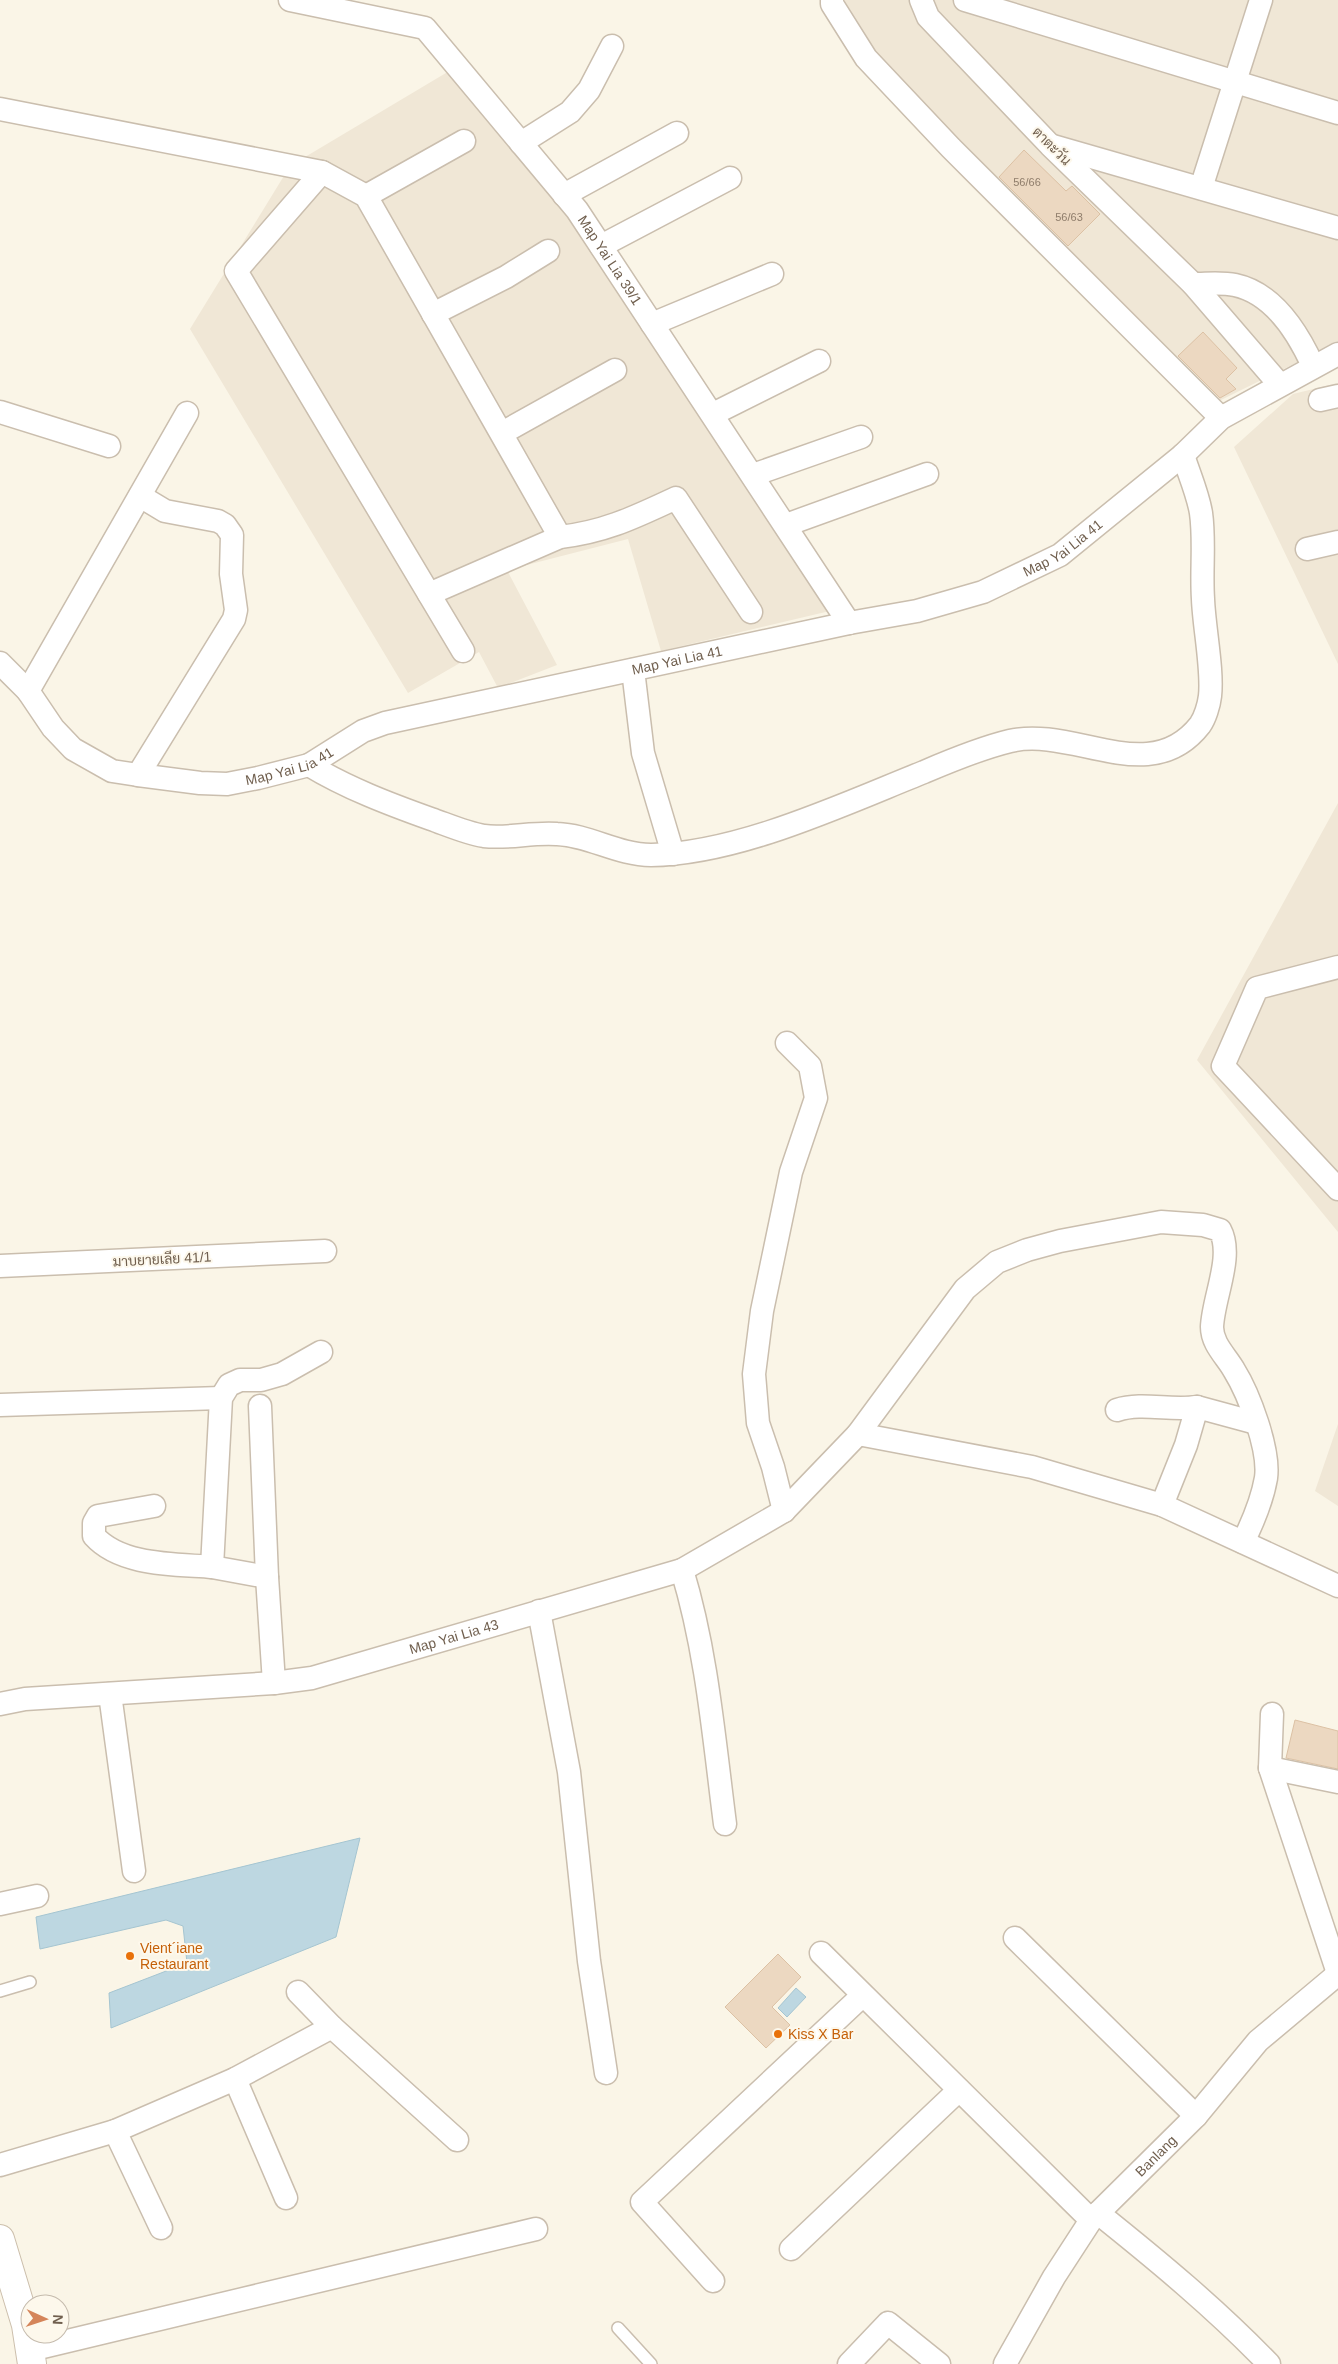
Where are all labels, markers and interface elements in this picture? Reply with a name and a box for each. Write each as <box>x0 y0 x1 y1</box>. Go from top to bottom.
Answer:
street label: ตาตะวัน <box>1030 124 1074 168</box>
house number: 56/66 <box>1013 176 1041 188</box>
house number: 56/63 <box>1055 211 1083 223</box>
street label: Map Yai Lia 39/1 <box>575 212 645 308</box>
street label: Map Yai Lia 41 <box>1020 516 1106 580</box>
street label: Map Yai Lia 41 <box>630 642 724 678</box>
street label: Map Yai Lia 41 <box>244 744 336 788</box>
street label: มาบยายเลีย 41/1 <box>112 1247 212 1270</box>
street label: Map Yai Lia 43 <box>407 1616 500 1657</box>
place label: Vient´iane Restaurant <box>140 1940 209 1972</box>
marker: Vient´iane Restaurant <box>124 1950 136 1962</box>
place label: Kiss X Bar <box>788 2026 854 2042</box>
marker: Kiss X Bar <box>772 2028 784 2040</box>
street label: Banlang <box>1132 2132 1180 2180</box>
north arrow <box>20 2294 70 2344</box>
text: N <box>50 2314 66 2325</box>

